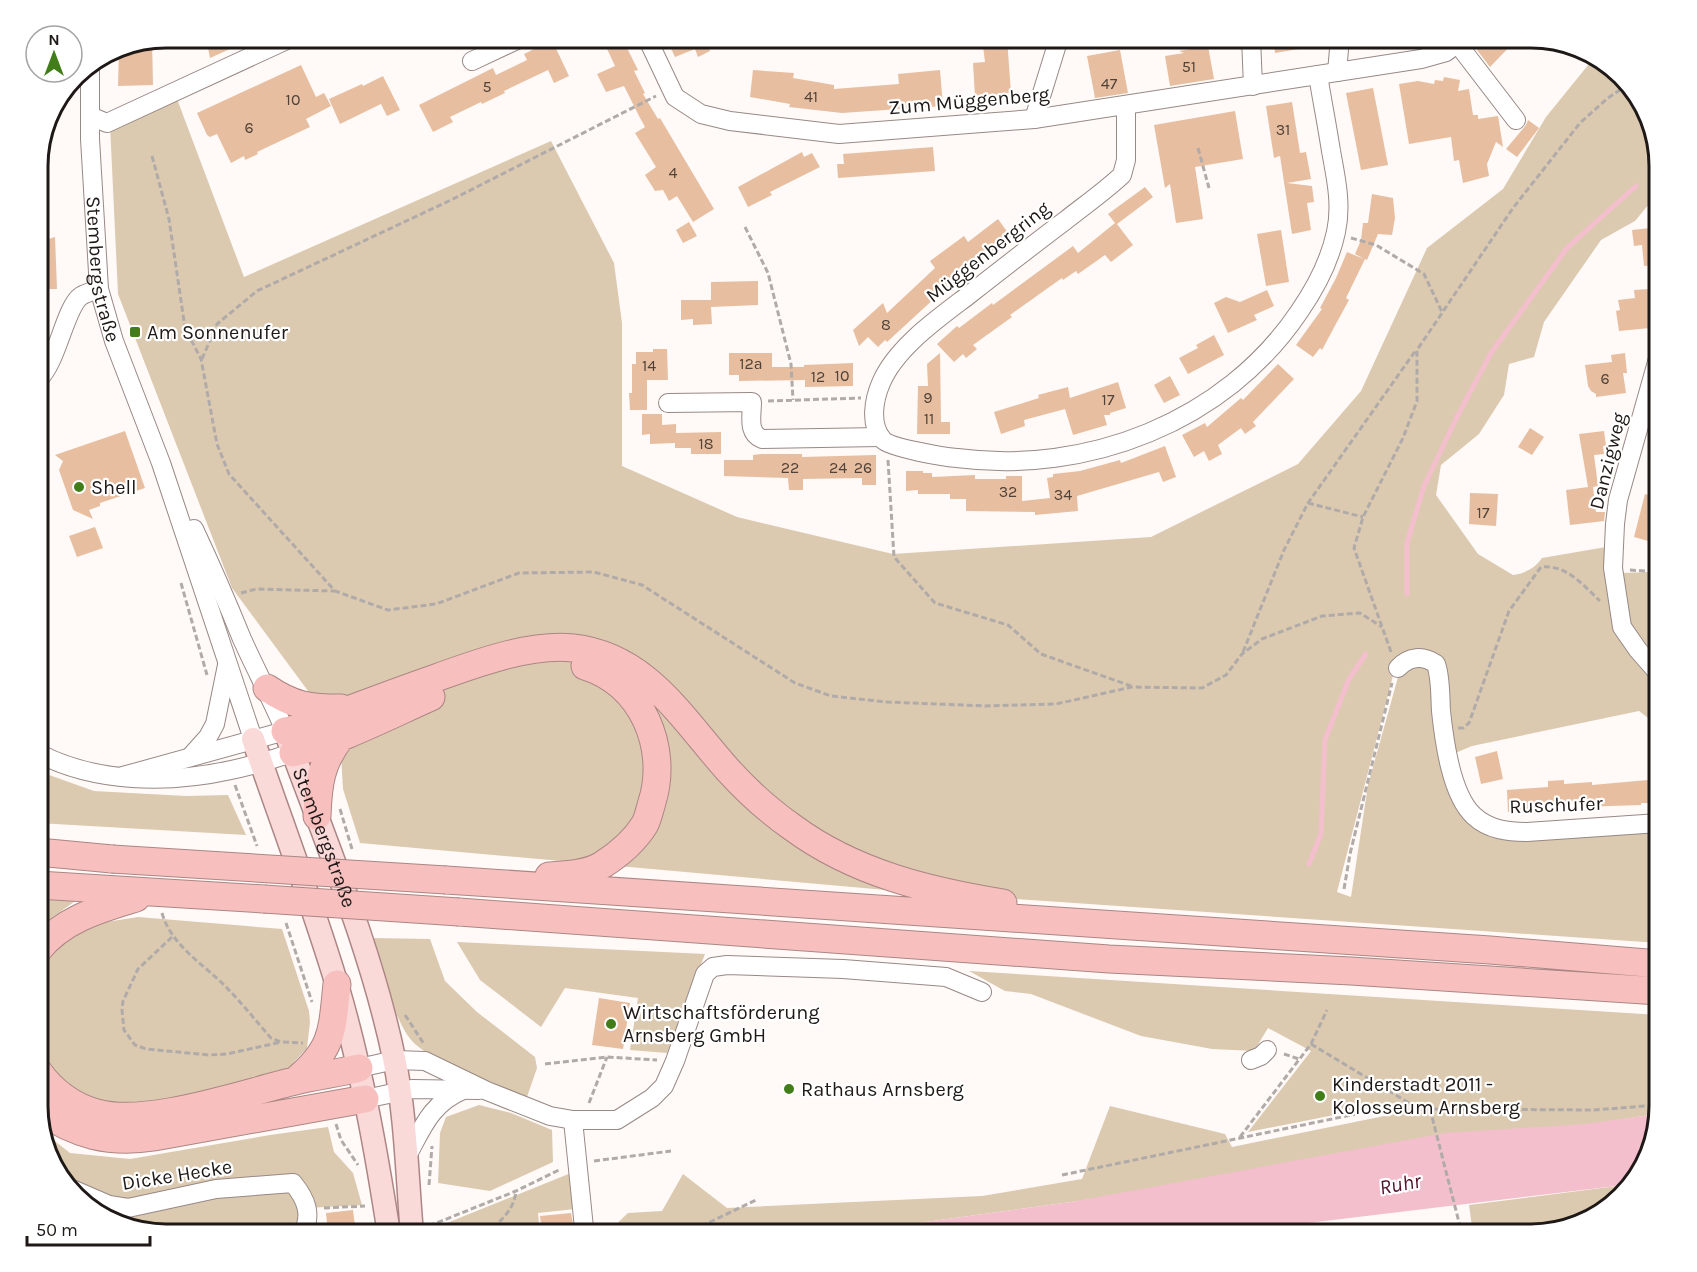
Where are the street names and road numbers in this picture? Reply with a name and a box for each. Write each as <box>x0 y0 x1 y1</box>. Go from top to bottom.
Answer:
street label: Zum Müggenberg <box>887 82 1051 120</box>
street label: Stembergstraße <box>82 195 125 345</box>
street label: Müggenbergring <box>921 197 1055 307</box>
street label: Danzigweg <box>1585 410 1631 512</box>
street label: Stembergstraße <box>288 764 361 911</box>
street label: Ruschufer <box>1509 792 1604 818</box>
street label: Dicke Hecke <box>120 1155 234 1195</box>

